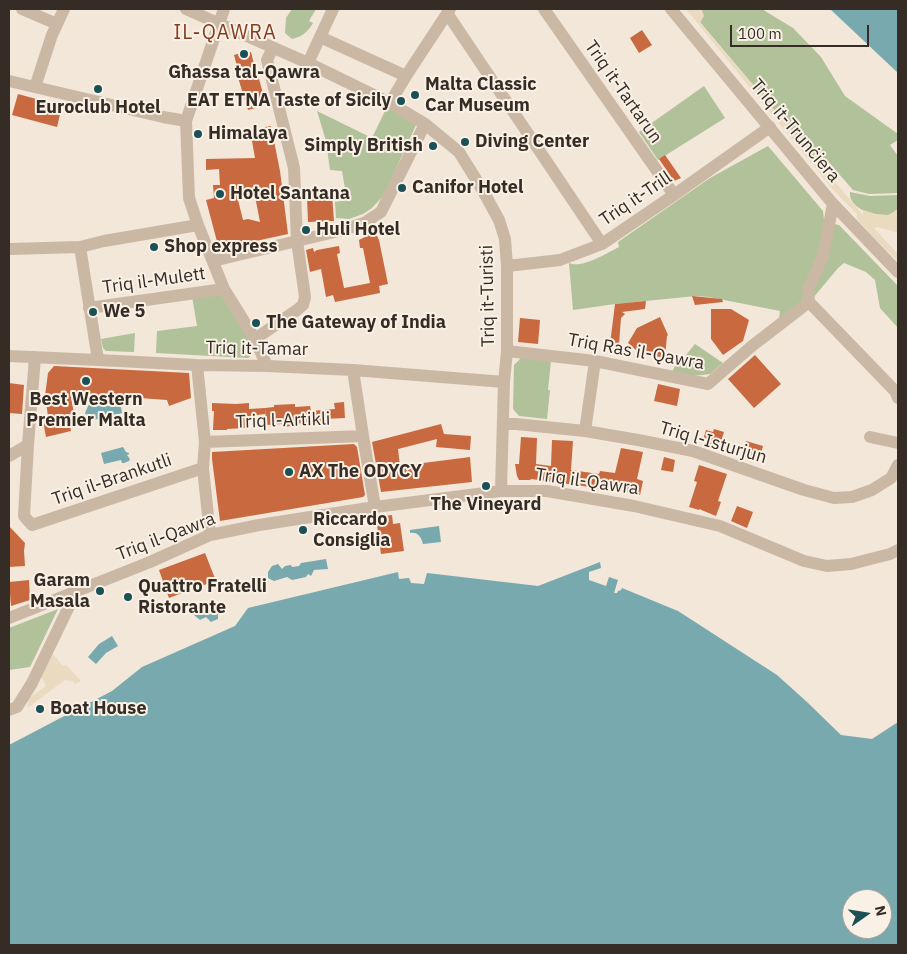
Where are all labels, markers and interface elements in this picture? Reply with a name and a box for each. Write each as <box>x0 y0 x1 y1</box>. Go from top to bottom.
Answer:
scale bar <box>732 15 871 47</box>
district label: IL-QAWRA <box>172 21 278 45</box>
text: 100 m <box>738 24 782 43</box>
street label: Triq it-Tartarun <box>580 37 666 147</box>
marker: Għassa tal-Qawra <box>238 48 250 60</box>
place label: Għassa tal-Qawra <box>168 62 320 84</box>
place label: Malta Classic Car Museum <box>425 74 537 116</box>
street label: Triq it-Trunċiera <box>746 75 844 187</box>
marker: Euroclub Hotel <box>92 83 104 95</box>
marker: Malta Classic Car Museum <box>409 89 421 101</box>
place label: EAT ETNA Taste of Sicily <box>187 90 391 112</box>
marker: EAT ETNA Taste of Sicily <box>395 95 407 107</box>
place label: Euroclub Hotel <box>35 97 161 119</box>
place label: Himalaya <box>208 123 288 145</box>
marker: Himalaya <box>192 128 204 140</box>
place label: Diving Center <box>475 131 589 153</box>
place label: Simply British <box>304 135 423 157</box>
marker: Diving Center <box>459 136 471 148</box>
marker: Simply British <box>427 140 439 152</box>
street label: Triq it-Trill <box>596 167 676 231</box>
place label: Canifor Hotel <box>412 177 523 199</box>
marker: Canifor Hotel <box>396 182 408 194</box>
place label: Hotel Santana <box>230 183 350 205</box>
marker: Hotel Santana <box>214 188 226 200</box>
place label: Huli Hotel <box>316 219 400 241</box>
marker: Huli Hotel <box>300 224 312 236</box>
place label: Shop express <box>164 236 277 258</box>
marker: Shop express <box>148 241 160 253</box>
street label: Triq it-Turisti <box>476 245 500 347</box>
street label: Triq il-Mulett <box>101 263 207 299</box>
place label: We 5 <box>103 301 145 323</box>
marker: We 5 <box>87 306 99 318</box>
place label: The Gateway of India <box>266 312 446 334</box>
marker: The Gateway of India <box>250 317 262 329</box>
street label: Triq Ras il-Qawra <box>566 329 706 375</box>
street label: Triq it-Tamar <box>206 337 308 361</box>
marker: Best Western Premier Malta <box>80 375 92 387</box>
place label: Best Western Premier Malta <box>26 389 146 432</box>
street label: Triq l-Artikli <box>235 409 331 433</box>
street label: Triq l-Isturjun <box>657 417 769 469</box>
street label: Triq il-Brankutli <box>49 449 175 511</box>
place label: AX The ODYCY <box>299 461 422 483</box>
street label: Triq il-Qawra <box>534 464 640 500</box>
marker: AX The ODYCY <box>283 466 295 478</box>
marker: The Vineyard <box>480 480 492 492</box>
place label: The Vineyard <box>431 494 541 516</box>
street label: Triq il-Qawra <box>113 508 219 566</box>
place label: Riccardo Consiglia <box>313 509 391 552</box>
marker: Riccardo Consiglia <box>297 524 309 536</box>
place label: Garam Masala <box>30 570 90 612</box>
place label: Quattro Fratelli Ristorante <box>138 576 267 618</box>
marker: Garam Masala <box>94 585 106 597</box>
marker: Quattro Fratelli Ristorante <box>122 591 134 603</box>
place label: Boat House <box>50 698 147 720</box>
marker: Boat House <box>34 703 46 715</box>
north arrow <box>842 889 892 939</box>
text: N <box>871 904 891 918</box>

